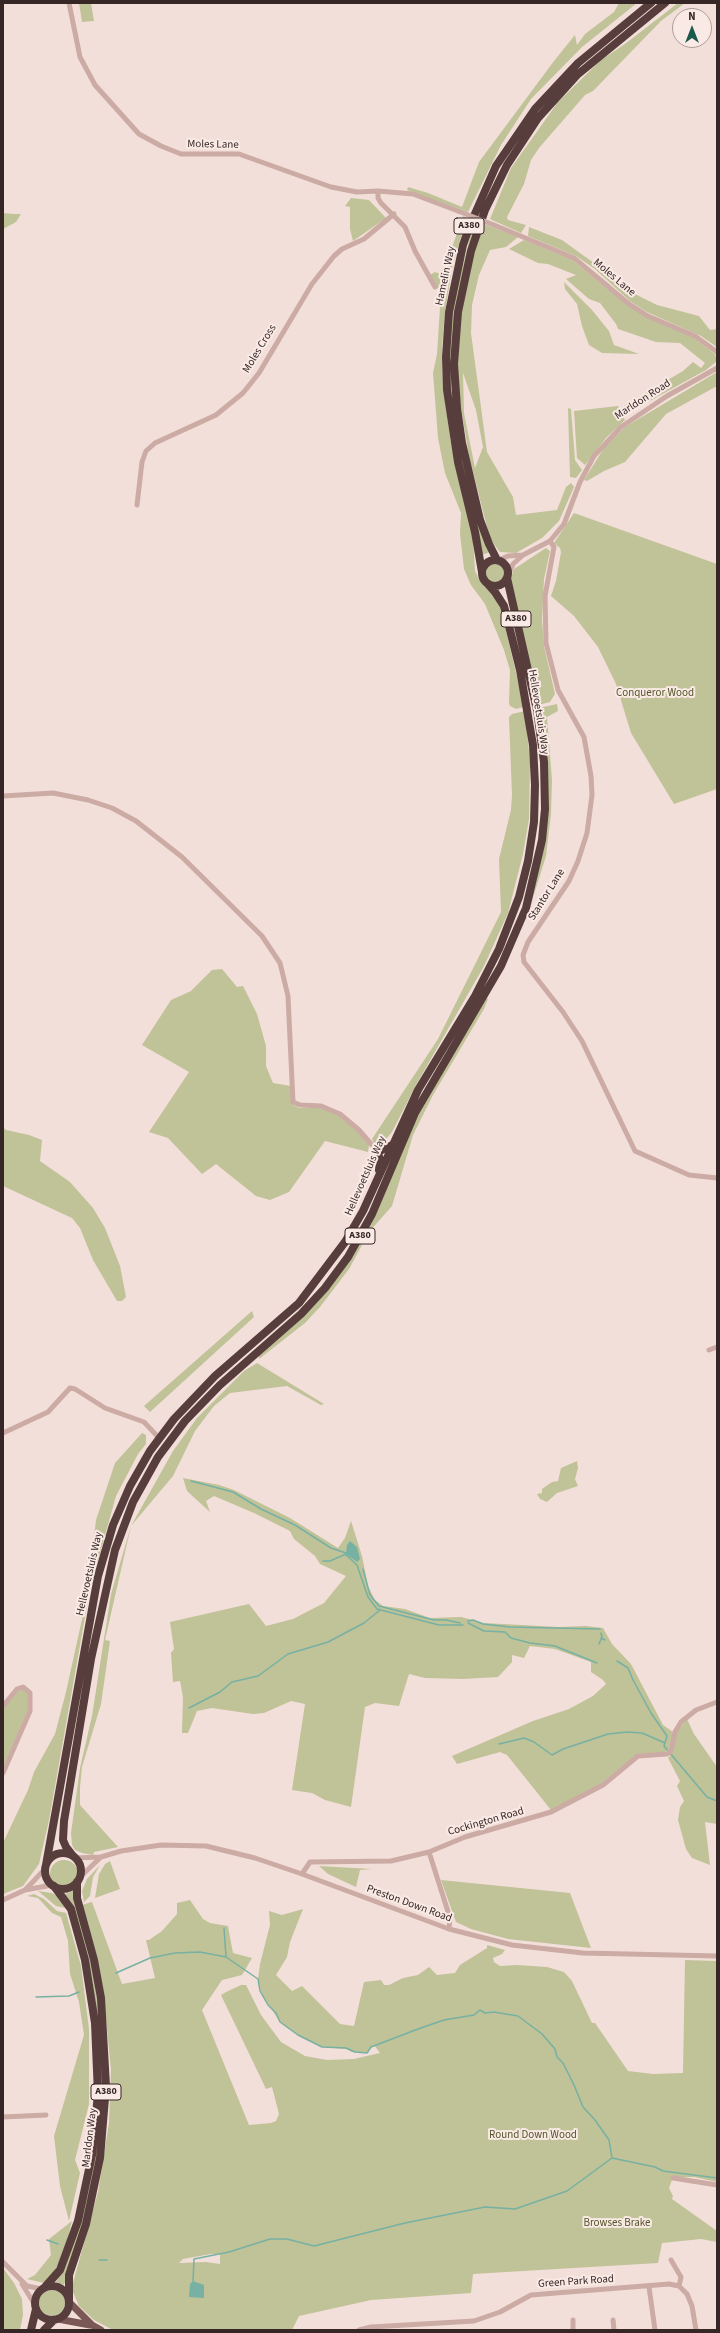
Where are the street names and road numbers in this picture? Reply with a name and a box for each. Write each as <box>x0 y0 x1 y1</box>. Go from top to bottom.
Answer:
street label: Moles Lane <box>187 138 239 152</box>
road number: A380 <box>454 218 484 234</box>
street label: Hamelin Way <box>433 245 459 307</box>
street label: Moles Lane <box>590 256 638 300</box>
street label: Moles Cross <box>240 322 280 376</box>
street label: Marldon Road <box>613 377 673 423</box>
road number: A380 <box>501 611 531 627</box>
street label: Hellevoetsluis Way <box>525 669 551 755</box>
street label: Stantor Lane <box>526 867 568 923</box>
street label: Hellevoetsluis Way <box>343 1134 389 1218</box>
road number: A380 <box>345 1228 375 1244</box>
street label: Hellevoetsluis Way <box>74 1531 106 1617</box>
street label: Cockington Road <box>447 1805 525 1839</box>
street label: Preston Down Road <box>364 1882 454 1926</box>
road number: A380 <box>91 2084 121 2100</box>
street label: Marldon Way <box>80 2108 100 2168</box>
street label: Green Park Road <box>538 2273 614 2291</box>

